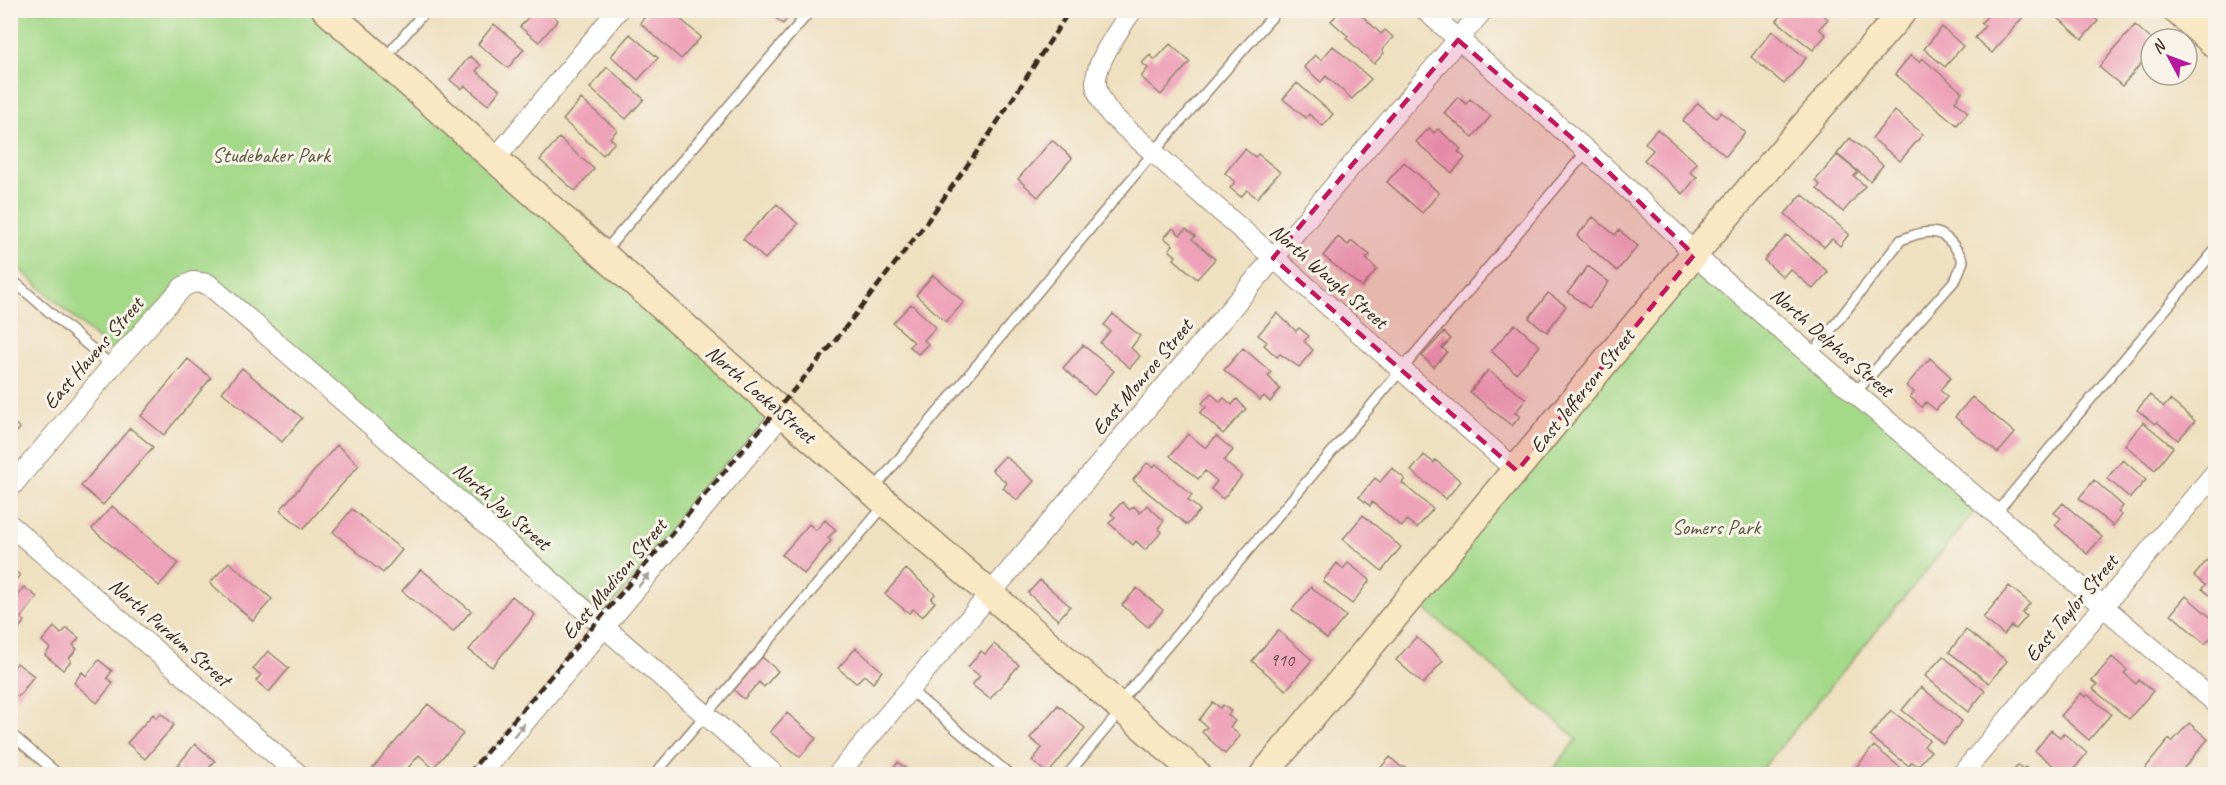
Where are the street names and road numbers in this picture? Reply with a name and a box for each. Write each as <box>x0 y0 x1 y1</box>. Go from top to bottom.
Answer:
street label: North Waugh Street <box>1265 218 1395 336</box>
street label: North Delphos Street <box>1765 282 1900 404</box>
street label: East Havens Street <box>37 290 150 415</box>
street label: East Monroe Street <box>1086 312 1199 440</box>
street label: East Jefferson Street <box>1524 322 1641 458</box>
street label: North Locke Street <box>701 339 823 450</box>
street label: North Jay Street <box>448 456 558 557</box>
street label: East Madison Street <box>556 512 673 645</box>
street label: East Taylor Street <box>2019 548 2125 667</box>
street label: North Purdum Street <box>104 572 238 694</box>

